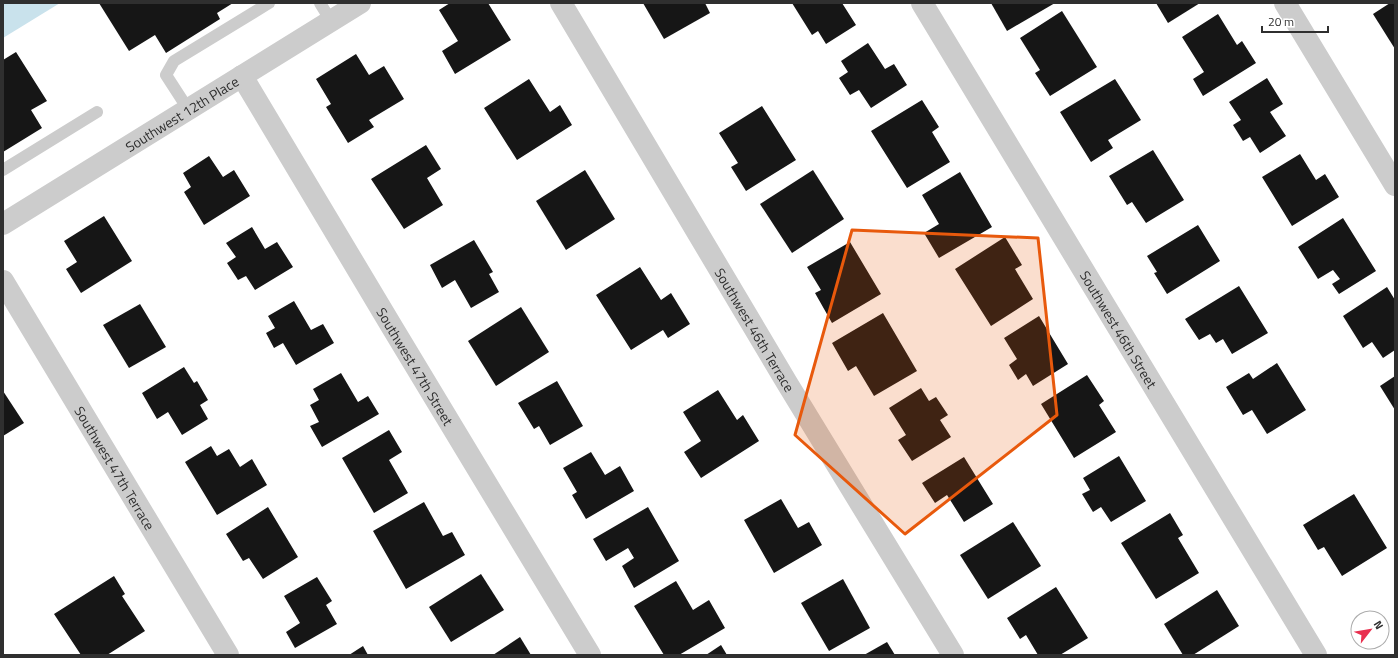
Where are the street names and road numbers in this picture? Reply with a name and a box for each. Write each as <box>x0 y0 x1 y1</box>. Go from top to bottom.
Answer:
street label: Southwest 12th Place <box>121 70 242 157</box>
street label: Southwest 46th Terrace <box>710 264 800 396</box>
street label: Southwest 46th Street <box>1075 266 1163 392</box>
street label: Southwest 47th Street <box>372 303 459 429</box>
street label: Southwest 47th Terrace <box>70 402 161 534</box>

